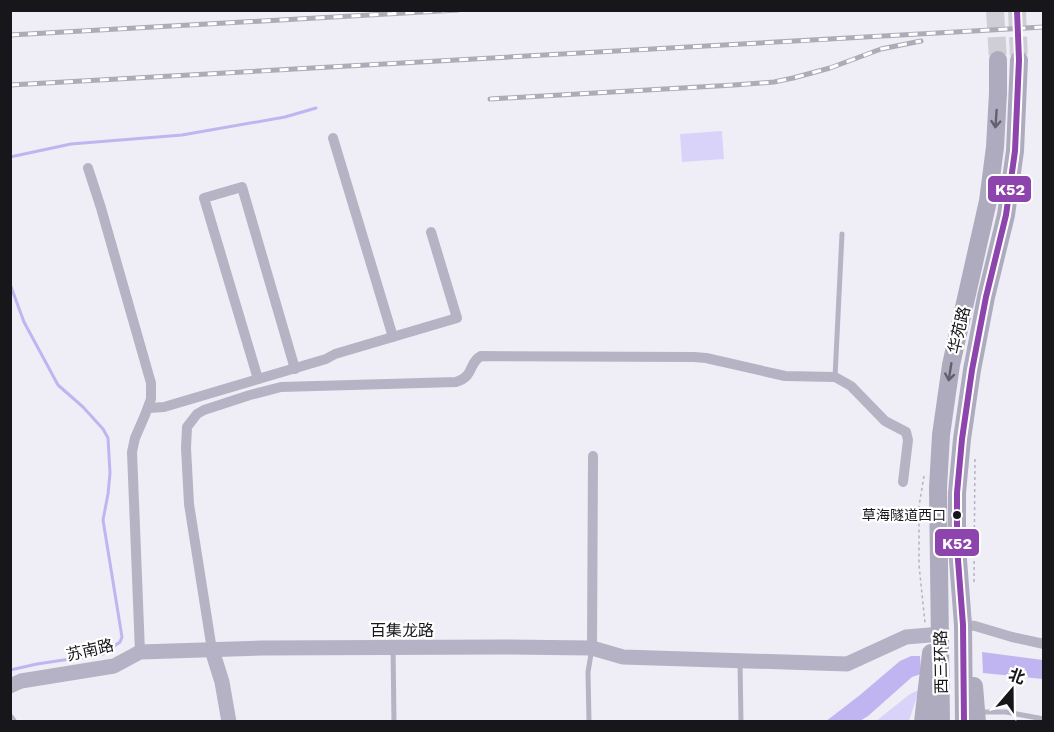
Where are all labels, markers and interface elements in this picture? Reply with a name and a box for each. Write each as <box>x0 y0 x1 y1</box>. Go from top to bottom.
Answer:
one-way arrow <box>991 108 1002 128</box>
line badge: K52 <box>987 175 1032 203</box>
text: K52 <box>995 180 1025 199</box>
street label: 华苑路 <box>944 304 974 356</box>
one-way arrow <box>944 362 955 382</box>
place label: 草海隧道西口 <box>862 507 946 523</box>
marker: 草海隧道西口 <box>951 509 963 521</box>
line badge: K52 <box>934 528 980 557</box>
text: K52 <box>942 534 972 553</box>
street label: 百集龙路 <box>370 621 434 640</box>
street label: 西三环路 <box>931 630 951 694</box>
street label: 苏南路 <box>64 635 116 665</box>
north arrow <box>982 660 1042 720</box>
text: 北 <box>1006 665 1028 688</box>

